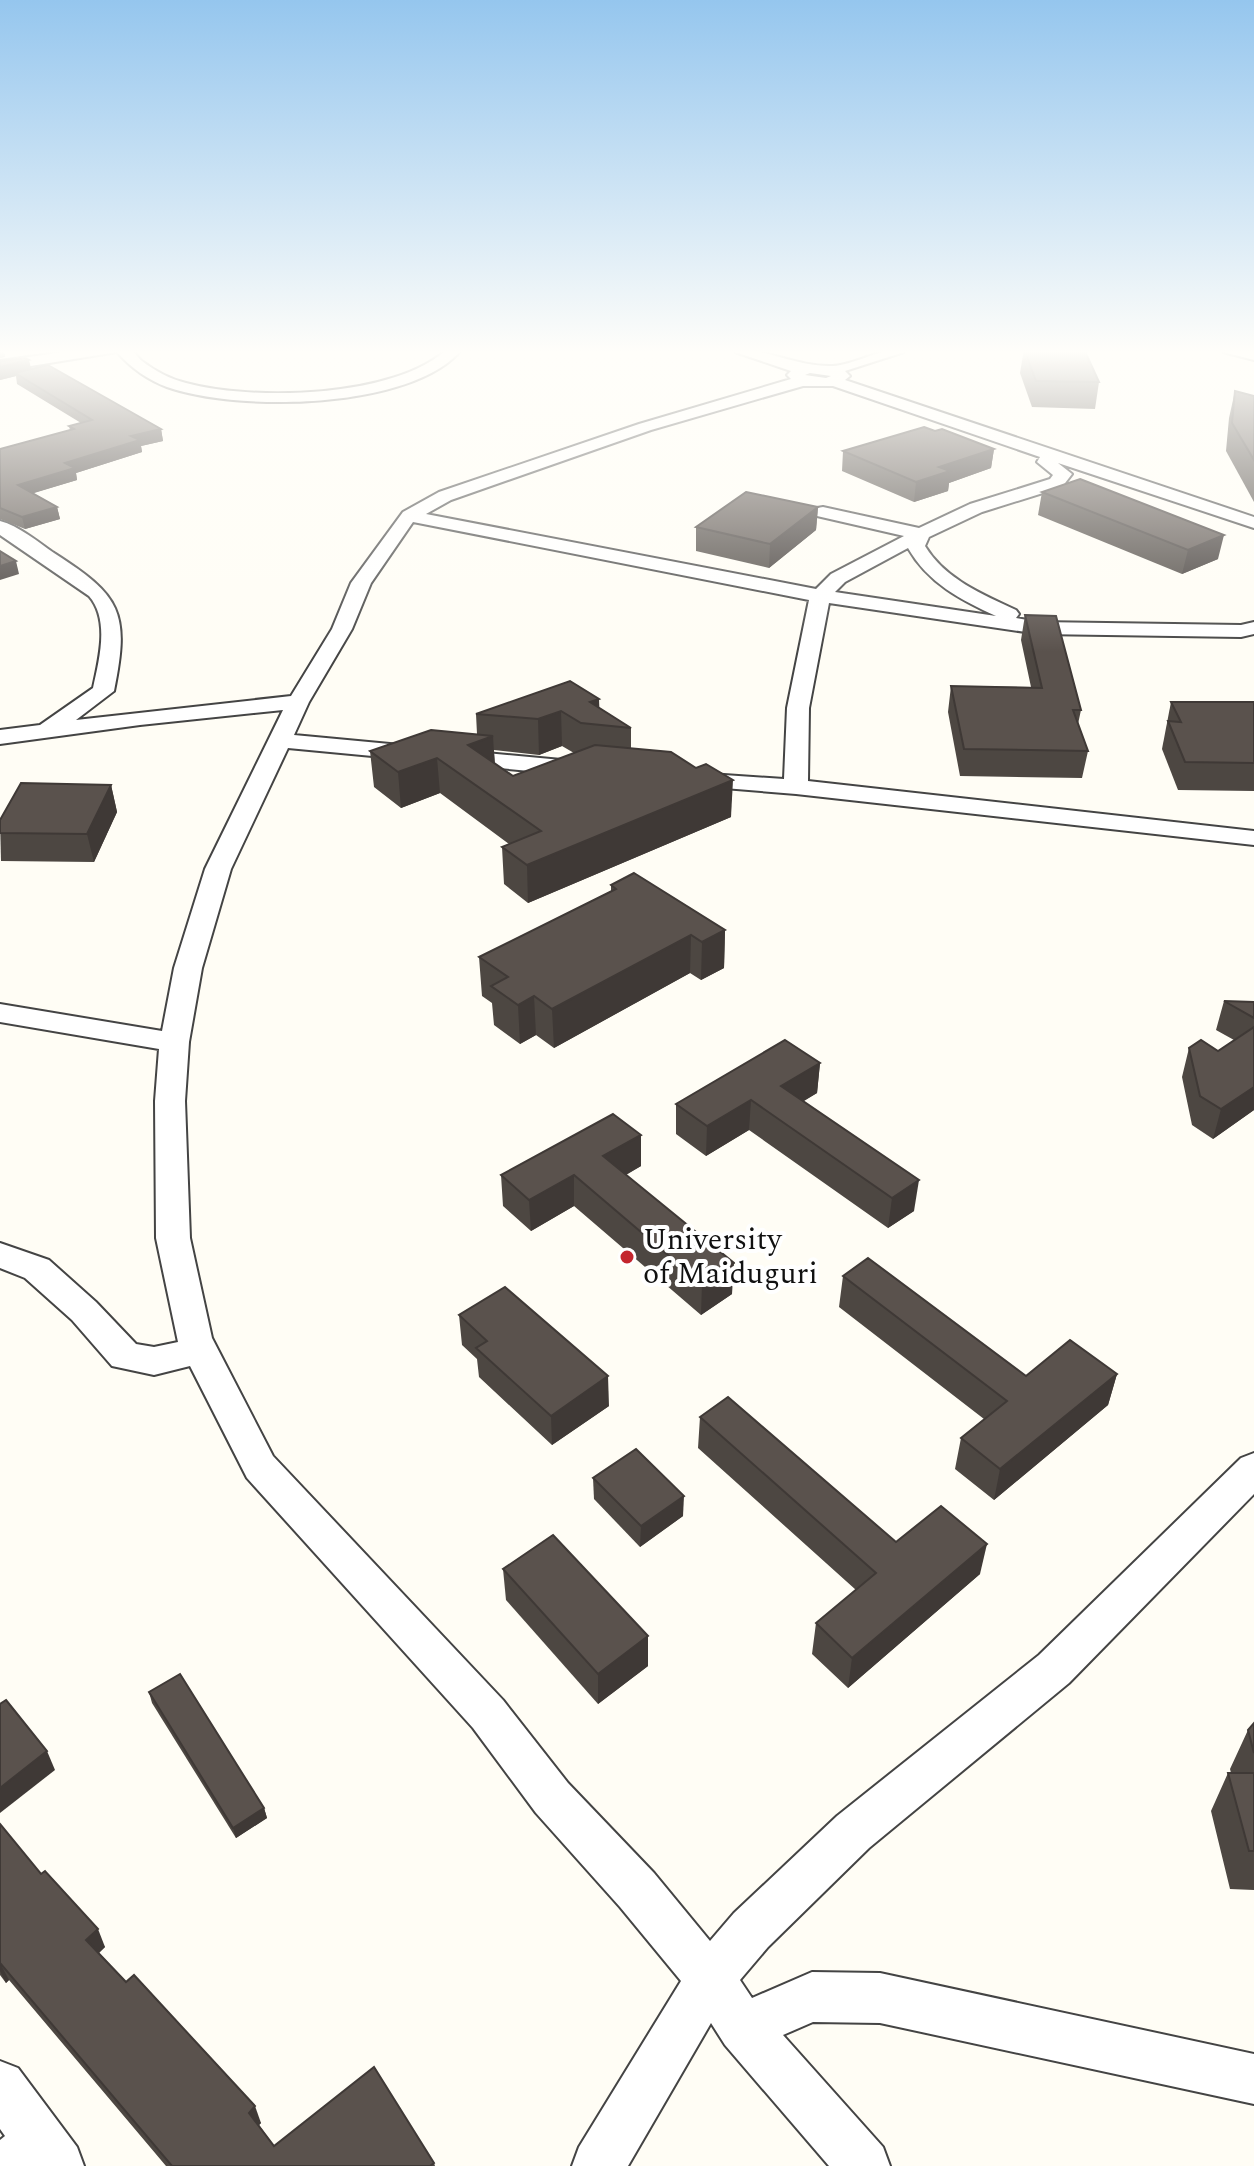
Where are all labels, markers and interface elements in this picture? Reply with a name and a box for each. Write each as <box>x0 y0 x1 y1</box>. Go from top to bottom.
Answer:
place label: University of Maiduguri <box>643 1217 818 1297</box>
marker: University of Maiduguri <box>618 1248 636 1266</box>

